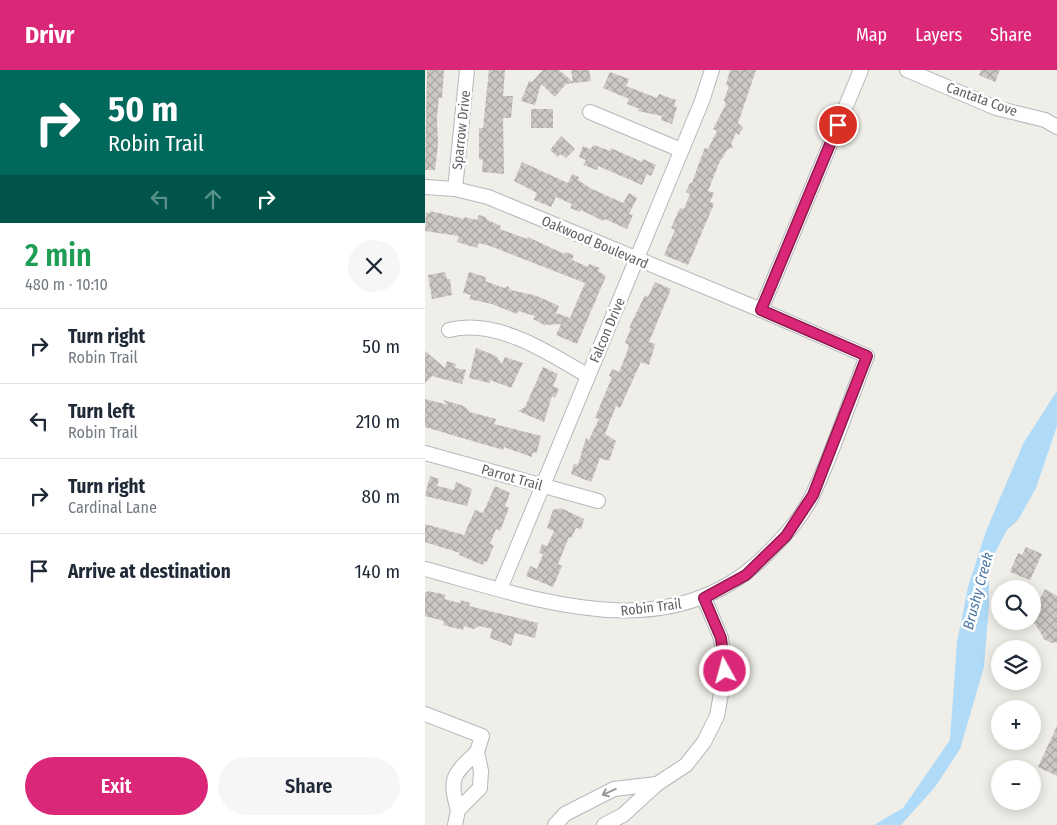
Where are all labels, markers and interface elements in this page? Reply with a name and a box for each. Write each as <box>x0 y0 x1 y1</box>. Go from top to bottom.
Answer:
text: Drivr <box>25 21 74 49</box>
text: Map <box>856 24 887 46</box>
text: Layers <box>915 24 962 46</box>
text: Share <box>990 24 1032 46</box>
street label: Cantata Cove <box>944 79 1020 120</box>
text: 50 m <box>108 88 178 130</box>
street label: Sparrow Drive <box>449 89 474 171</box>
icon: right <box>25 90 90 155</box>
pin <box>817 104 859 146</box>
icon: arrive <box>824 111 852 139</box>
text: Robin Trail <box>108 130 204 157</box>
icon: left <box>146 185 174 213</box>
icon: ahead <box>199 185 227 213</box>
icon: right <box>252 185 280 213</box>
street label: Oakwood Boulevard <box>539 212 651 273</box>
text: 2 min <box>25 238 92 274</box>
button: close <box>348 240 400 292</box>
text: 480 m · 10:10 <box>25 275 108 294</box>
street label: Falcon Drive <box>586 295 629 365</box>
text: Turn right <box>68 325 145 348</box>
icon: right <box>25 332 53 360</box>
text: 50 m <box>362 335 400 358</box>
text: Robin Trail <box>68 348 138 367</box>
text: Turn left <box>68 400 135 423</box>
icon: left <box>25 407 53 435</box>
text: 210 m <box>356 410 400 433</box>
text: Robin Trail <box>68 423 138 442</box>
street label: Parrot Trail <box>479 461 545 494</box>
text: Turn right <box>68 475 145 498</box>
icon: right <box>25 482 53 510</box>
text: 80 m <box>362 485 400 508</box>
text: Cardinal Lane <box>68 498 157 517</box>
water label: Brushy Creek <box>959 550 997 632</box>
icon: arrive <box>25 557 53 585</box>
text: Arrive at destination <box>68 560 231 583</box>
text: 140 m <box>354 560 400 583</box>
map controls <box>991 580 1041 810</box>
button: search <box>991 580 1041 630</box>
street label: Robin Trail <box>620 595 683 620</box>
button: layers <box>991 640 1041 690</box>
position arrow <box>698 644 750 696</box>
button: + <box>991 700 1041 750</box>
button: Exit <box>25 757 208 815</box>
button: Share <box>218 757 400 815</box>
button: − <box>991 760 1041 810</box>
one-way arrow <box>602 788 617 798</box>

